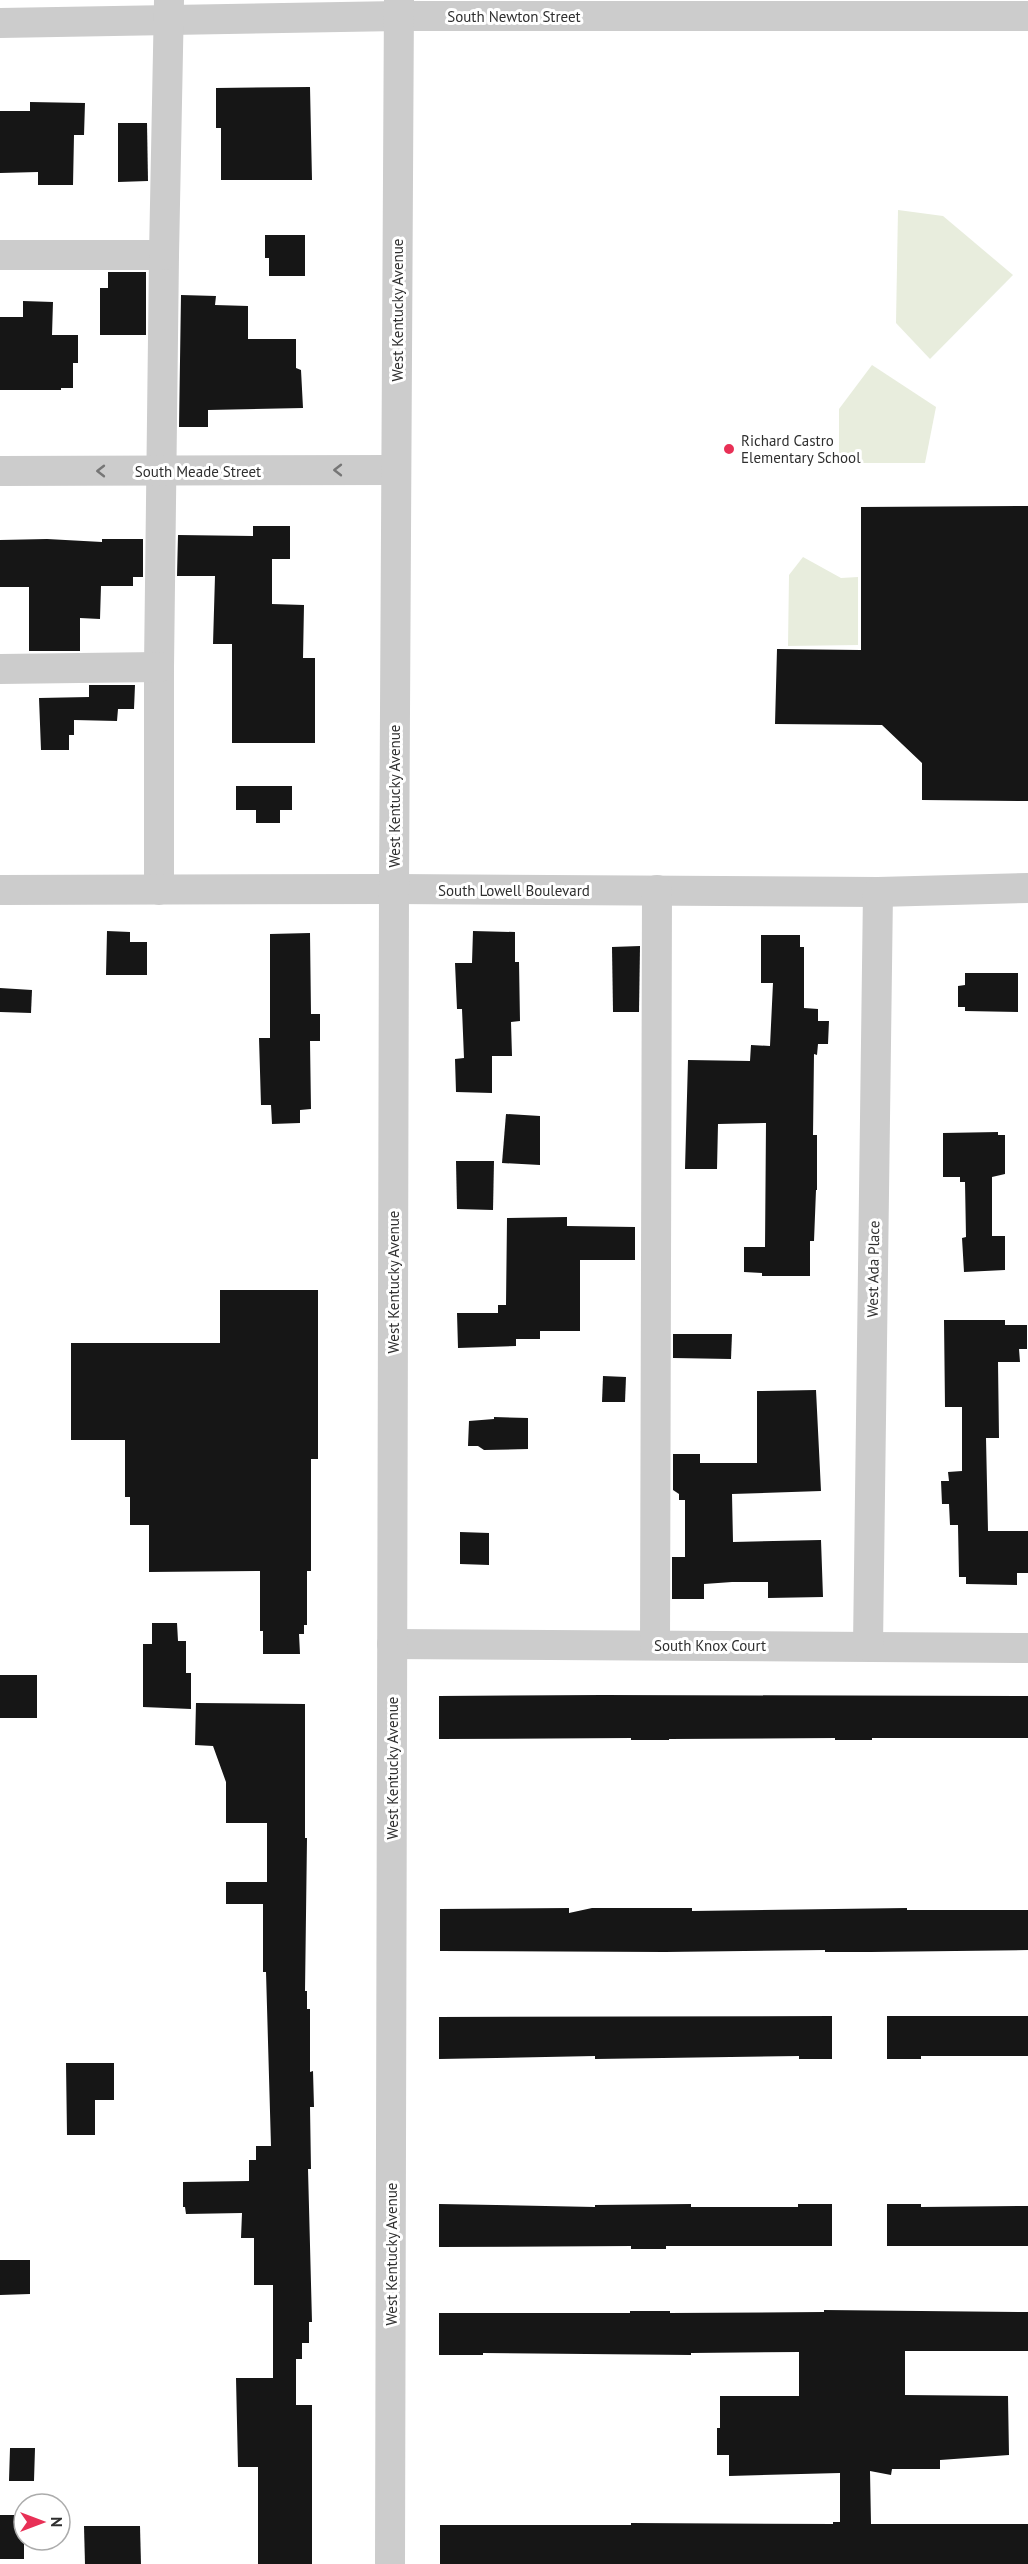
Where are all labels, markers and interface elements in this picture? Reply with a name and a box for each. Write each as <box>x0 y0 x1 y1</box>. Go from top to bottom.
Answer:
street label: South Newton Street <box>447 7 581 26</box>
street label: West Kentucky Avenue <box>388 239 407 381</box>
place label: Richard Castro Elementary School <box>741 431 861 467</box>
marker: Richard Castro Elementary School <box>722 442 736 456</box>
street label: South Meade Street <box>135 462 261 481</box>
one-way arrow <box>333 464 342 476</box>
one-way arrow <box>96 465 105 477</box>
street label: West Kentucky Avenue <box>385 725 404 867</box>
street label: South Lowell Boulevard <box>438 881 590 900</box>
street label: West Kentucky Avenue <box>384 1211 403 1353</box>
street label: West Ada Place <box>863 1220 883 1318</box>
street label: South Knox Court <box>654 1636 766 1655</box>
street label: West Kentucky Avenue <box>383 1697 402 1839</box>
street label: West Kentucky Avenue <box>382 2183 401 2325</box>
north arrow <box>12 2492 72 2552</box>
text: N <box>47 2517 67 2527</box>

